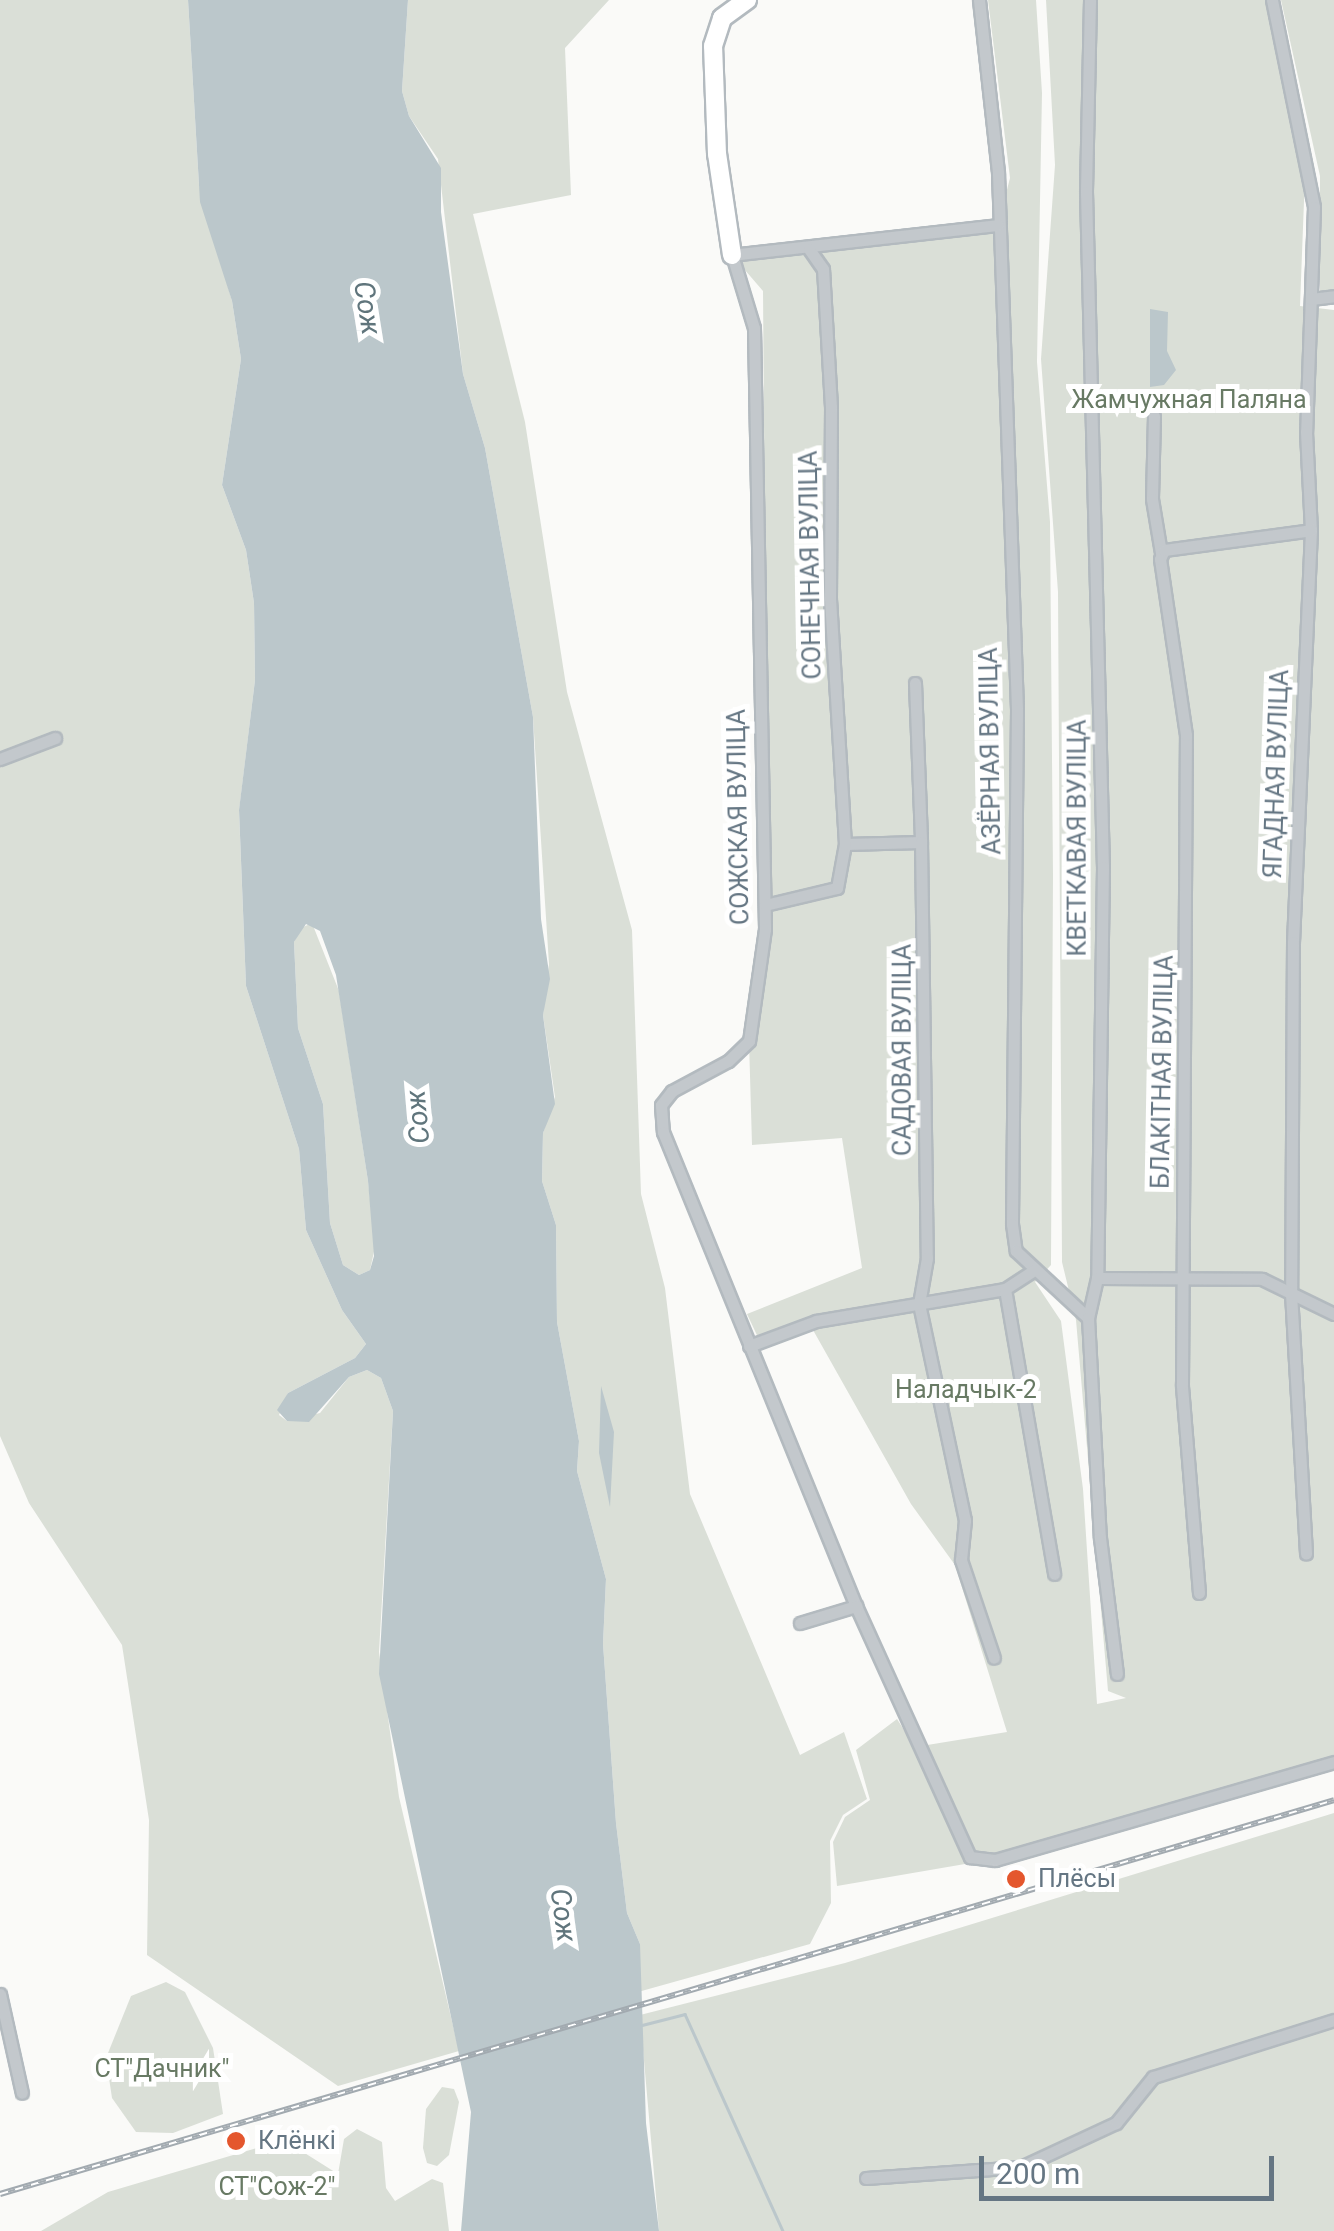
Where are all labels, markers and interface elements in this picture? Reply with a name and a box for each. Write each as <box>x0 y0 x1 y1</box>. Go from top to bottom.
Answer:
water label: Сож <box>346 279 388 337</box>
park label: Жамчужная Паляна <box>1072 385 1306 415</box>
street label: СОНЕЧНАЯ ВУЛІЦА <box>794 450 828 680</box>
street label: АЗЁРНАЯ ВУЛІЦА <box>974 647 1008 855</box>
street label: ЯГАДНАЯ ВУЛІЦА <box>1258 669 1296 879</box>
street label: СОЖСКАЯ ВУЛІЦА <box>722 709 756 925</box>
street label: КВЕТКАВАЯ ВУЛІЦА <box>1063 719 1093 957</box>
street label: САДОВАЯ ВУЛІЦА <box>888 944 918 1156</box>
street label: БЛАКІТНАЯ ВУЛІЦА <box>1146 955 1180 1189</box>
water label: Сож <box>399 1089 437 1145</box>
park label: Наладчык-2 <box>895 1375 1037 1405</box>
place label: Плёсы <box>1038 1864 1116 1894</box>
marker: Плёсы <box>1003 1866 1029 1892</box>
water label: Сож <box>543 1886 583 1944</box>
park label: СТ"Дачник" <box>94 2054 230 2084</box>
place label: Клёнкі <box>258 2126 336 2156</box>
marker: Клёнкі <box>223 2128 249 2154</box>
scale bar <box>984 2136 1279 2198</box>
text: 200 m <box>996 2156 1080 2191</box>
park label: СТ"Сож-2" <box>218 2172 336 2202</box>

